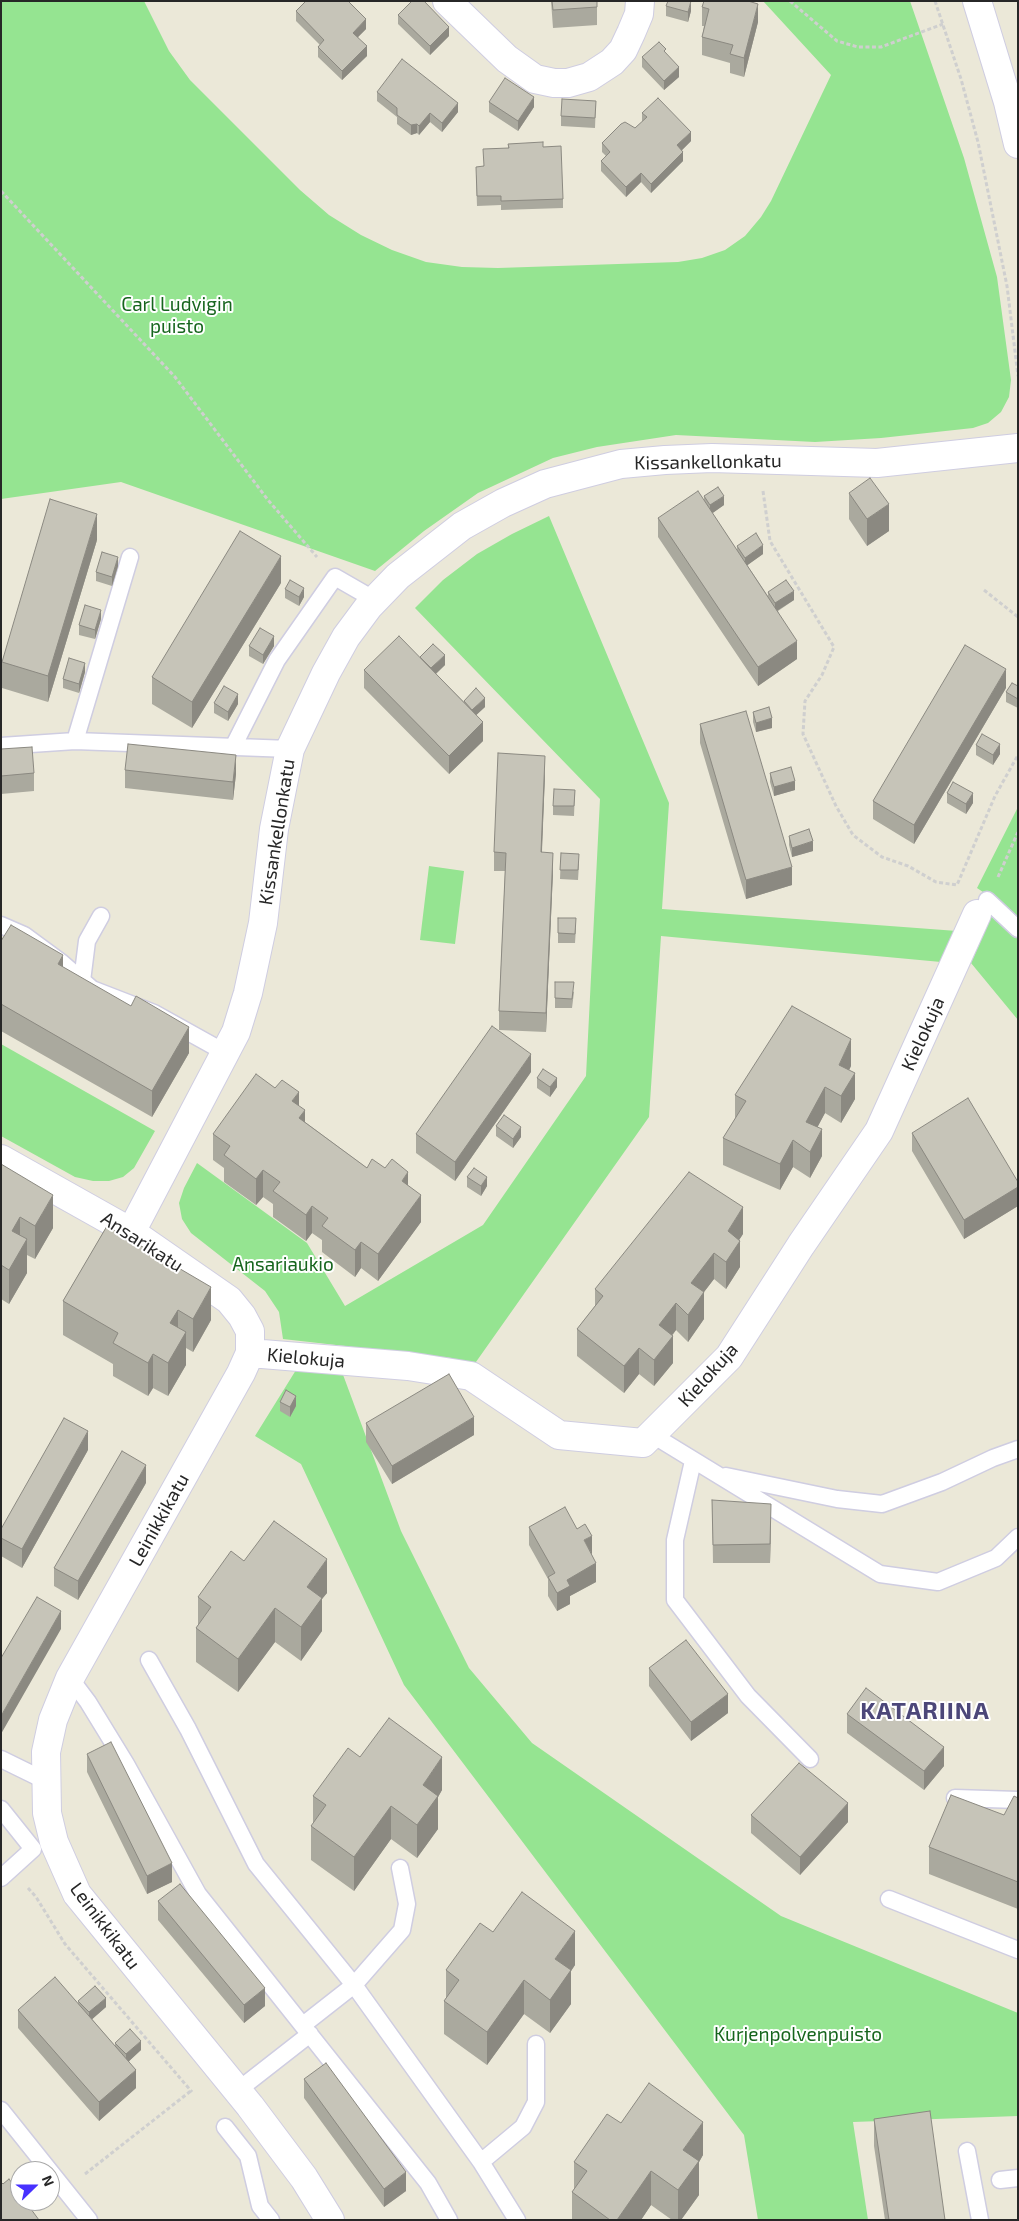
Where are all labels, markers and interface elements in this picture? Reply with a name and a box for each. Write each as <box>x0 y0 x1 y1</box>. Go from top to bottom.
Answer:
park label: Carl Ludvigin puisto <box>121 294 233 338</box>
street label: Kissankellonkatu <box>634 449 782 475</box>
street label: Kissankellonkatu <box>254 757 300 907</box>
street label: Kielokuja <box>897 994 949 1074</box>
street label: Ansarikatu <box>97 1207 187 1277</box>
park label: Ansariaukio <box>232 1254 334 1276</box>
street label: Kielokuja <box>673 1338 743 1412</box>
street label: Kielokuja <box>266 1343 346 1373</box>
street label: Leinikkikatu <box>124 1470 194 1570</box>
district label: KATARIINA <box>859 1697 991 1725</box>
street label: Leinikkikatu <box>65 1878 145 1974</box>
park label: Kurjenpolvenpuisto <box>714 2024 882 2046</box>
north arrow <box>10 2161 60 2211</box>
text: N <box>39 2173 58 2188</box>

